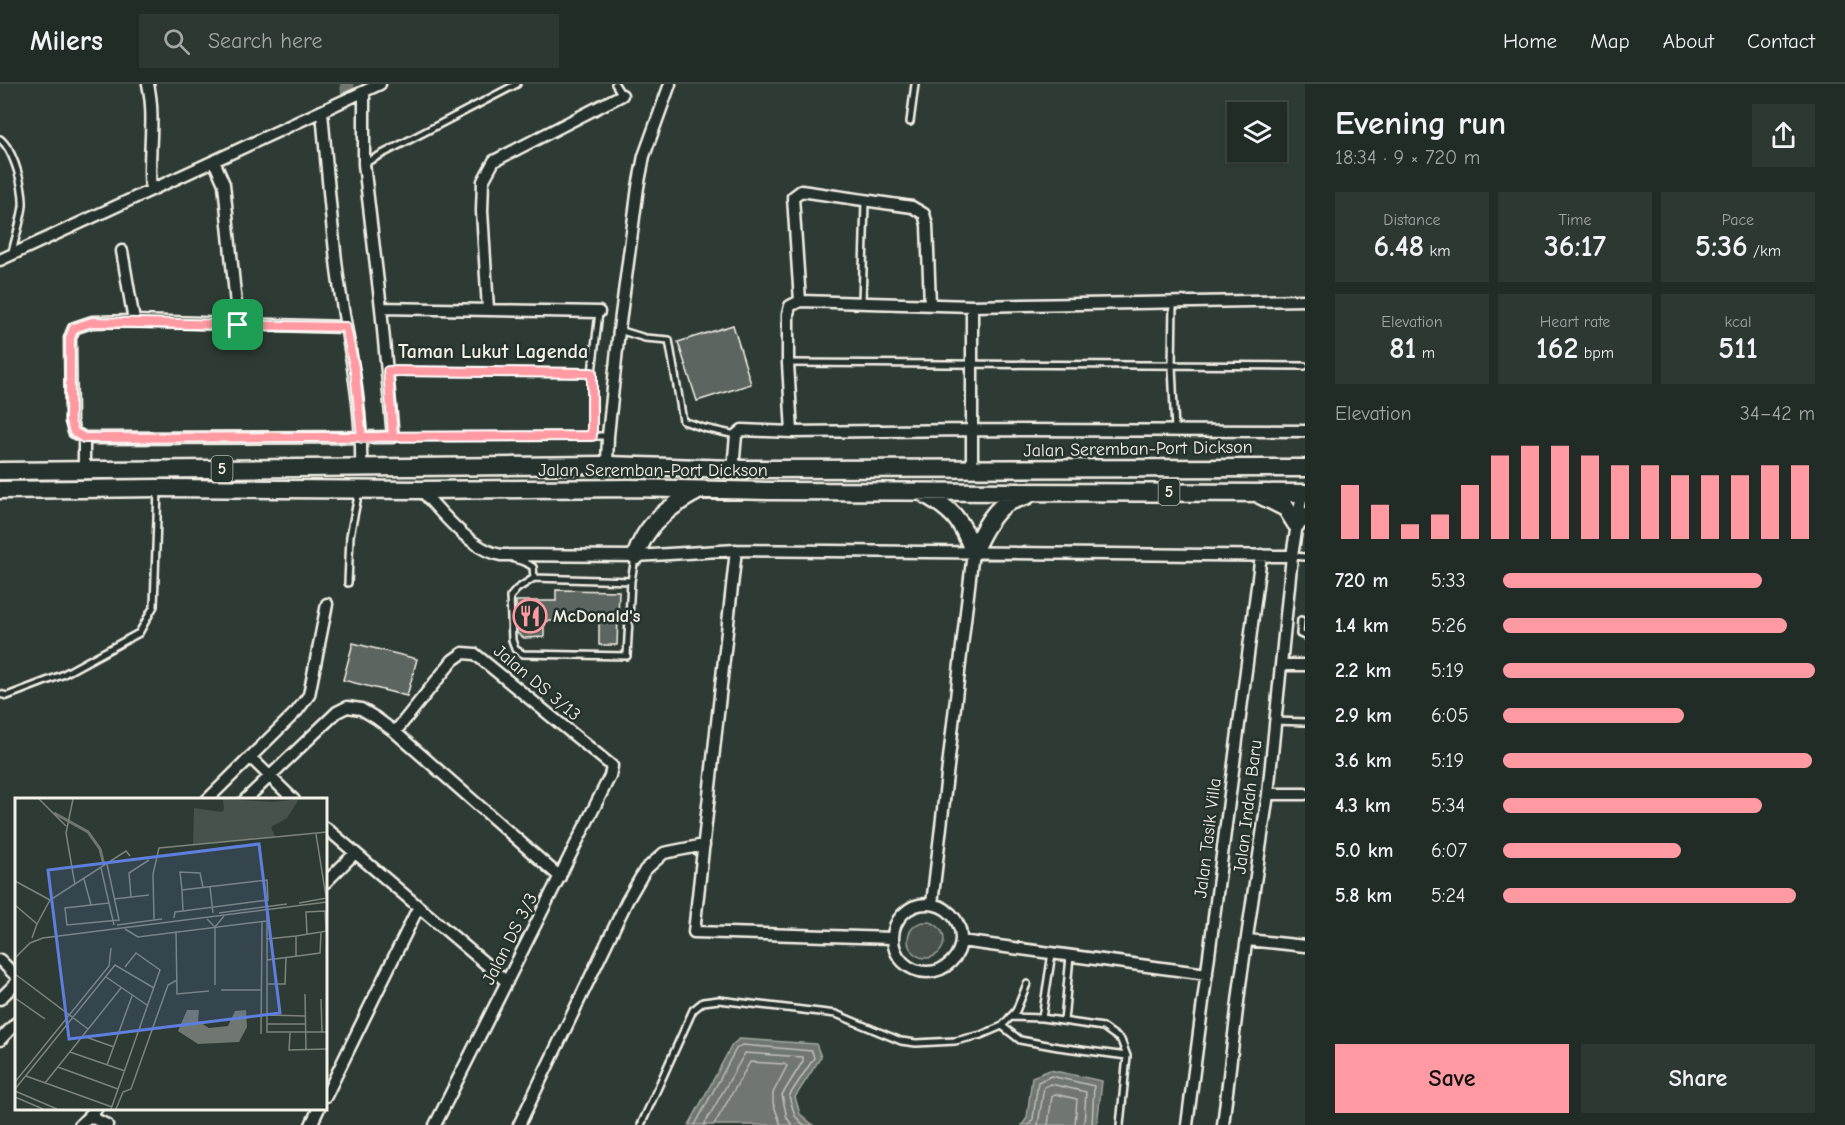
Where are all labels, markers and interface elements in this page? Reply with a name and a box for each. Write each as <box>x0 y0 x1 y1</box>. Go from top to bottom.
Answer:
search box <box>139 14 559 68</box>
text: Milers <box>30 25 103 57</box>
icon: search <box>160 25 193 58</box>
text: Search here <box>208 28 322 54</box>
text: Home <box>1503 29 1557 53</box>
text: Map <box>1590 29 1630 53</box>
text: About <box>1663 29 1714 53</box>
text: Contact <box>1747 29 1815 53</box>
map controls <box>1227 102 1287 162</box>
button: layers <box>1227 102 1287 162</box>
text: Evening run <box>1335 104 1506 142</box>
button: share <box>1752 104 1815 167</box>
text: 18:34 · 9 × 720 m <box>1335 146 1480 169</box>
text: Distance <box>1383 211 1441 229</box>
text: Time <box>1558 211 1592 229</box>
text: Pace <box>1722 211 1754 229</box>
text: 6.48 <box>1374 229 1424 264</box>
text: 36:17 <box>1544 229 1606 264</box>
text: 5:36 <box>1695 229 1748 264</box>
text: km <box>1424 242 1450 260</box>
text: /km <box>1748 242 1781 260</box>
pin <box>212 299 263 350</box>
icon: arrive <box>221 308 254 341</box>
text: Elevation <box>1381 313 1443 331</box>
text: Heart rate <box>1540 313 1610 331</box>
text: kcal <box>1725 313 1751 331</box>
text: 81 <box>1389 331 1416 366</box>
text: 162 <box>1536 331 1578 366</box>
text: 511 <box>1718 331 1758 366</box>
district label: Taman Lukut Lagenda <box>398 340 588 363</box>
text: m <box>1416 344 1435 362</box>
text: bpm <box>1578 344 1614 362</box>
text: Elevation <box>1335 402 1412 425</box>
text: 34–42 m <box>1740 402 1815 425</box>
street label: Jalan Seremban-Port Dickson <box>1023 437 1253 461</box>
road number: 5 <box>212 456 232 482</box>
street label: Jalan Seremban-Port Dickson <box>538 460 768 481</box>
road number: 5 <box>1158 479 1180 505</box>
text: 720 m <box>1335 569 1388 592</box>
text: 5:33 <box>1431 569 1466 592</box>
restaurant icon: McDonald's <box>512 598 548 634</box>
place label: McDonald's <box>553 606 641 627</box>
text: 1.4 km <box>1335 614 1389 637</box>
text: 5:26 <box>1431 614 1467 637</box>
street label: Jalan DS 3/13 <box>489 641 585 725</box>
text: 2.2 km <box>1335 659 1391 682</box>
text: 5:19 <box>1431 659 1464 682</box>
text: 2.9 km <box>1335 704 1392 727</box>
text: 6:05 <box>1431 704 1468 727</box>
street label: Jalan Indah Baru <box>1229 739 1267 875</box>
text: 3.6 km <box>1335 749 1392 772</box>
text: 5:19 <box>1431 749 1464 772</box>
street label: Jalan Tasik Villa <box>1190 777 1226 899</box>
text: 4.3 km <box>1335 794 1391 817</box>
text: 5:34 <box>1431 794 1465 817</box>
inset map <box>15 798 327 1110</box>
text: 5.0 km <box>1335 839 1393 862</box>
text: 6:07 <box>1431 839 1467 862</box>
text: 5.8 km <box>1335 884 1392 907</box>
text: 5:24 <box>1431 884 1466 907</box>
street label: Jalan DS 3/3 <box>478 890 542 988</box>
button: Save <box>1335 1044 1569 1113</box>
button: Share <box>1581 1044 1815 1113</box>

